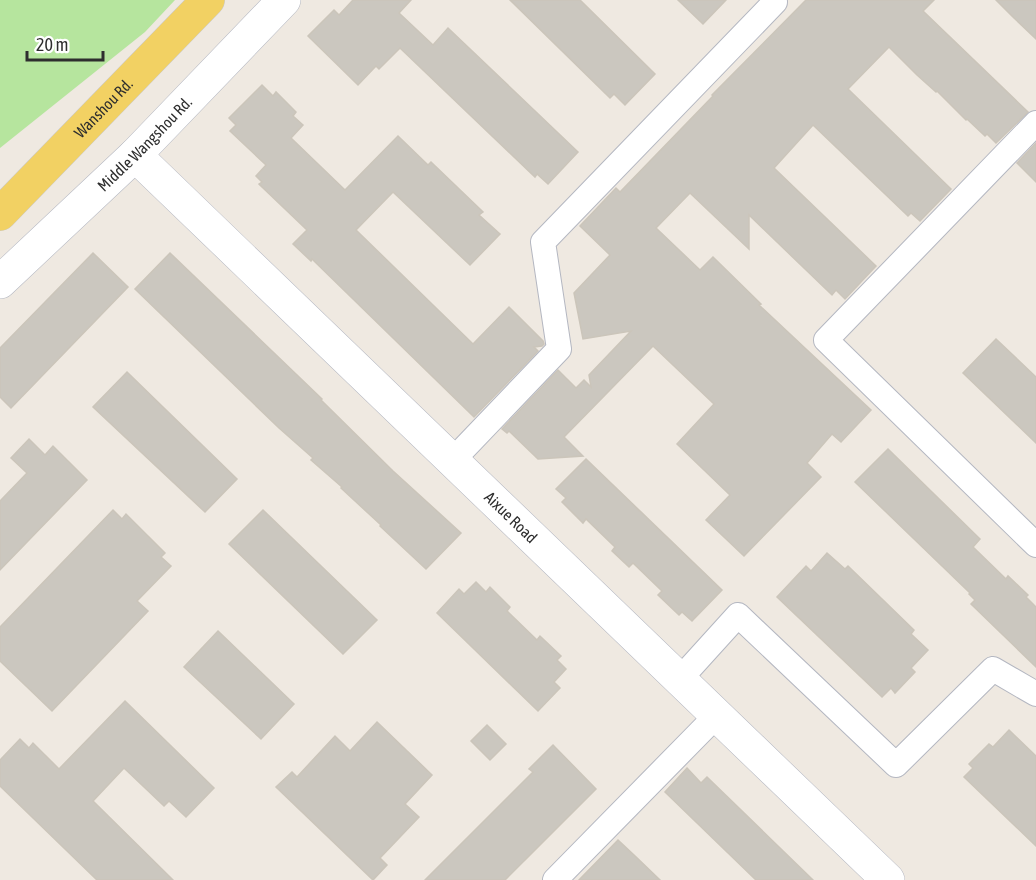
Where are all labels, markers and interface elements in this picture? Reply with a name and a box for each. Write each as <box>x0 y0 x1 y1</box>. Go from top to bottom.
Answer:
scale bar <box>27 24 104 62</box>
text: 20 m <box>36 34 68 55</box>
street label: Wanshou Rd. <box>70 74 136 141</box>
street label: Middle Wangshou Rd. <box>94 93 195 195</box>
street label: Aixue Road <box>481 488 541 546</box>

